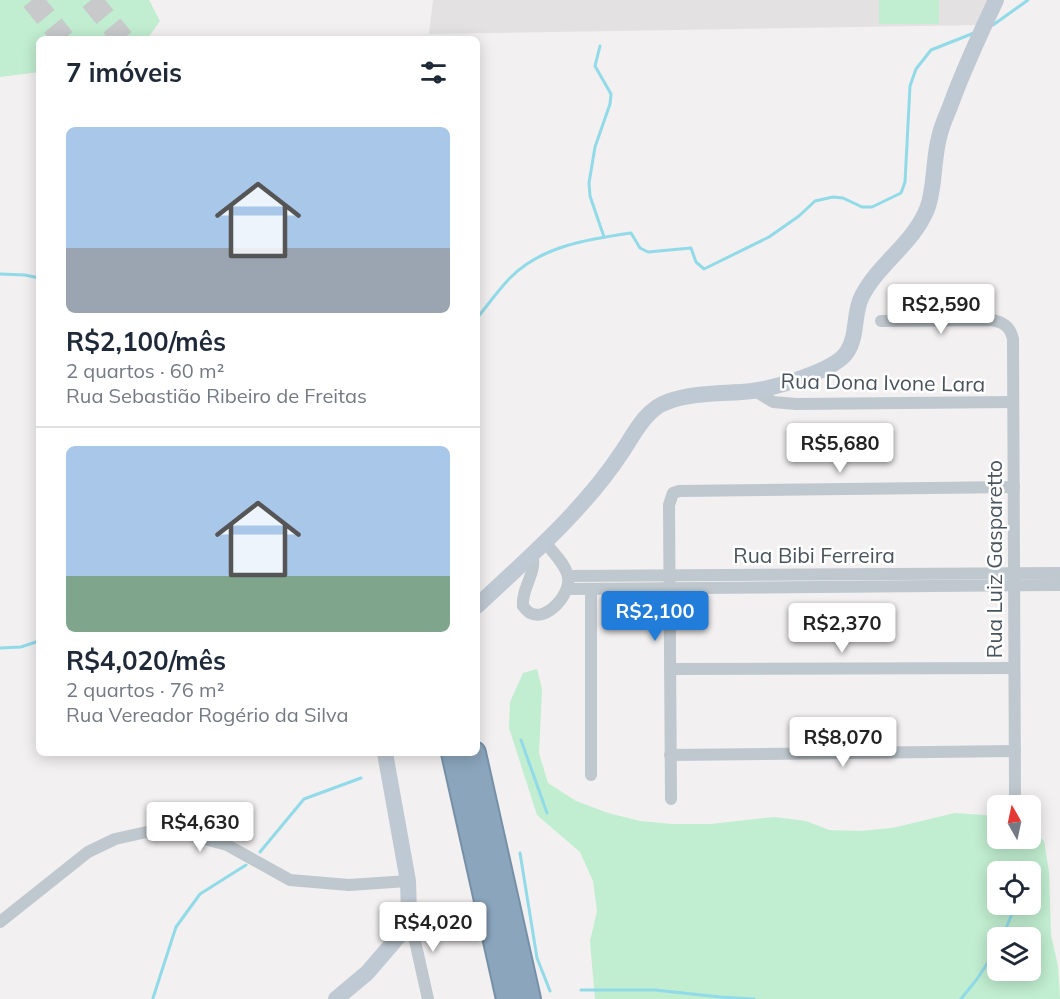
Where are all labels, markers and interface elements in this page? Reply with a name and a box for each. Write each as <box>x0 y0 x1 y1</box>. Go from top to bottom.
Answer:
text: 7 imóveis <box>66 56 182 89</box>
icon: filters <box>417 56 450 89</box>
icon: home <box>204 166 312 274</box>
pin: R$2,590 <box>886 284 996 335</box>
text: R$2,590 <box>902 291 981 316</box>
text: R$2,100/mês <box>66 325 226 358</box>
text: 2 quartos · 60 m² <box>66 358 224 383</box>
street label: Rua Dona Ivone Lara <box>780 367 986 397</box>
text: Rua Sebastião Ribeiro de Freitas <box>66 383 367 408</box>
pin: R$5,680 <box>785 423 895 474</box>
text: R$5,680 <box>801 430 880 455</box>
street label: Rua Luiz Gasparetto <box>981 460 1007 658</box>
icon: home <box>204 485 312 593</box>
street label: Rua Bibi Ferreira <box>733 542 895 568</box>
pin: R$2,100 <box>600 591 710 642</box>
text: R$2,100 <box>616 598 695 623</box>
pin: R$2,370 <box>787 603 897 654</box>
text: R$2,370 <box>803 610 882 635</box>
text: R$4,020/mês <box>66 644 226 677</box>
text: 2 quartos · 76 m² <box>66 677 224 702</box>
text: Rua Vereador Rogério da Silva <box>66 702 348 727</box>
pin: R$8,070 <box>788 717 898 768</box>
text: R$8,070 <box>804 724 883 749</box>
north arrow <box>987 795 1041 849</box>
map controls <box>987 795 1041 981</box>
pin: R$4,630 <box>145 802 255 853</box>
text: R$4,630 <box>161 809 240 834</box>
button: locate <box>987 861 1041 915</box>
pin: R$4,020 <box>378 902 488 953</box>
text: R$4,020 <box>394 909 473 934</box>
button: layers <box>987 927 1041 981</box>

